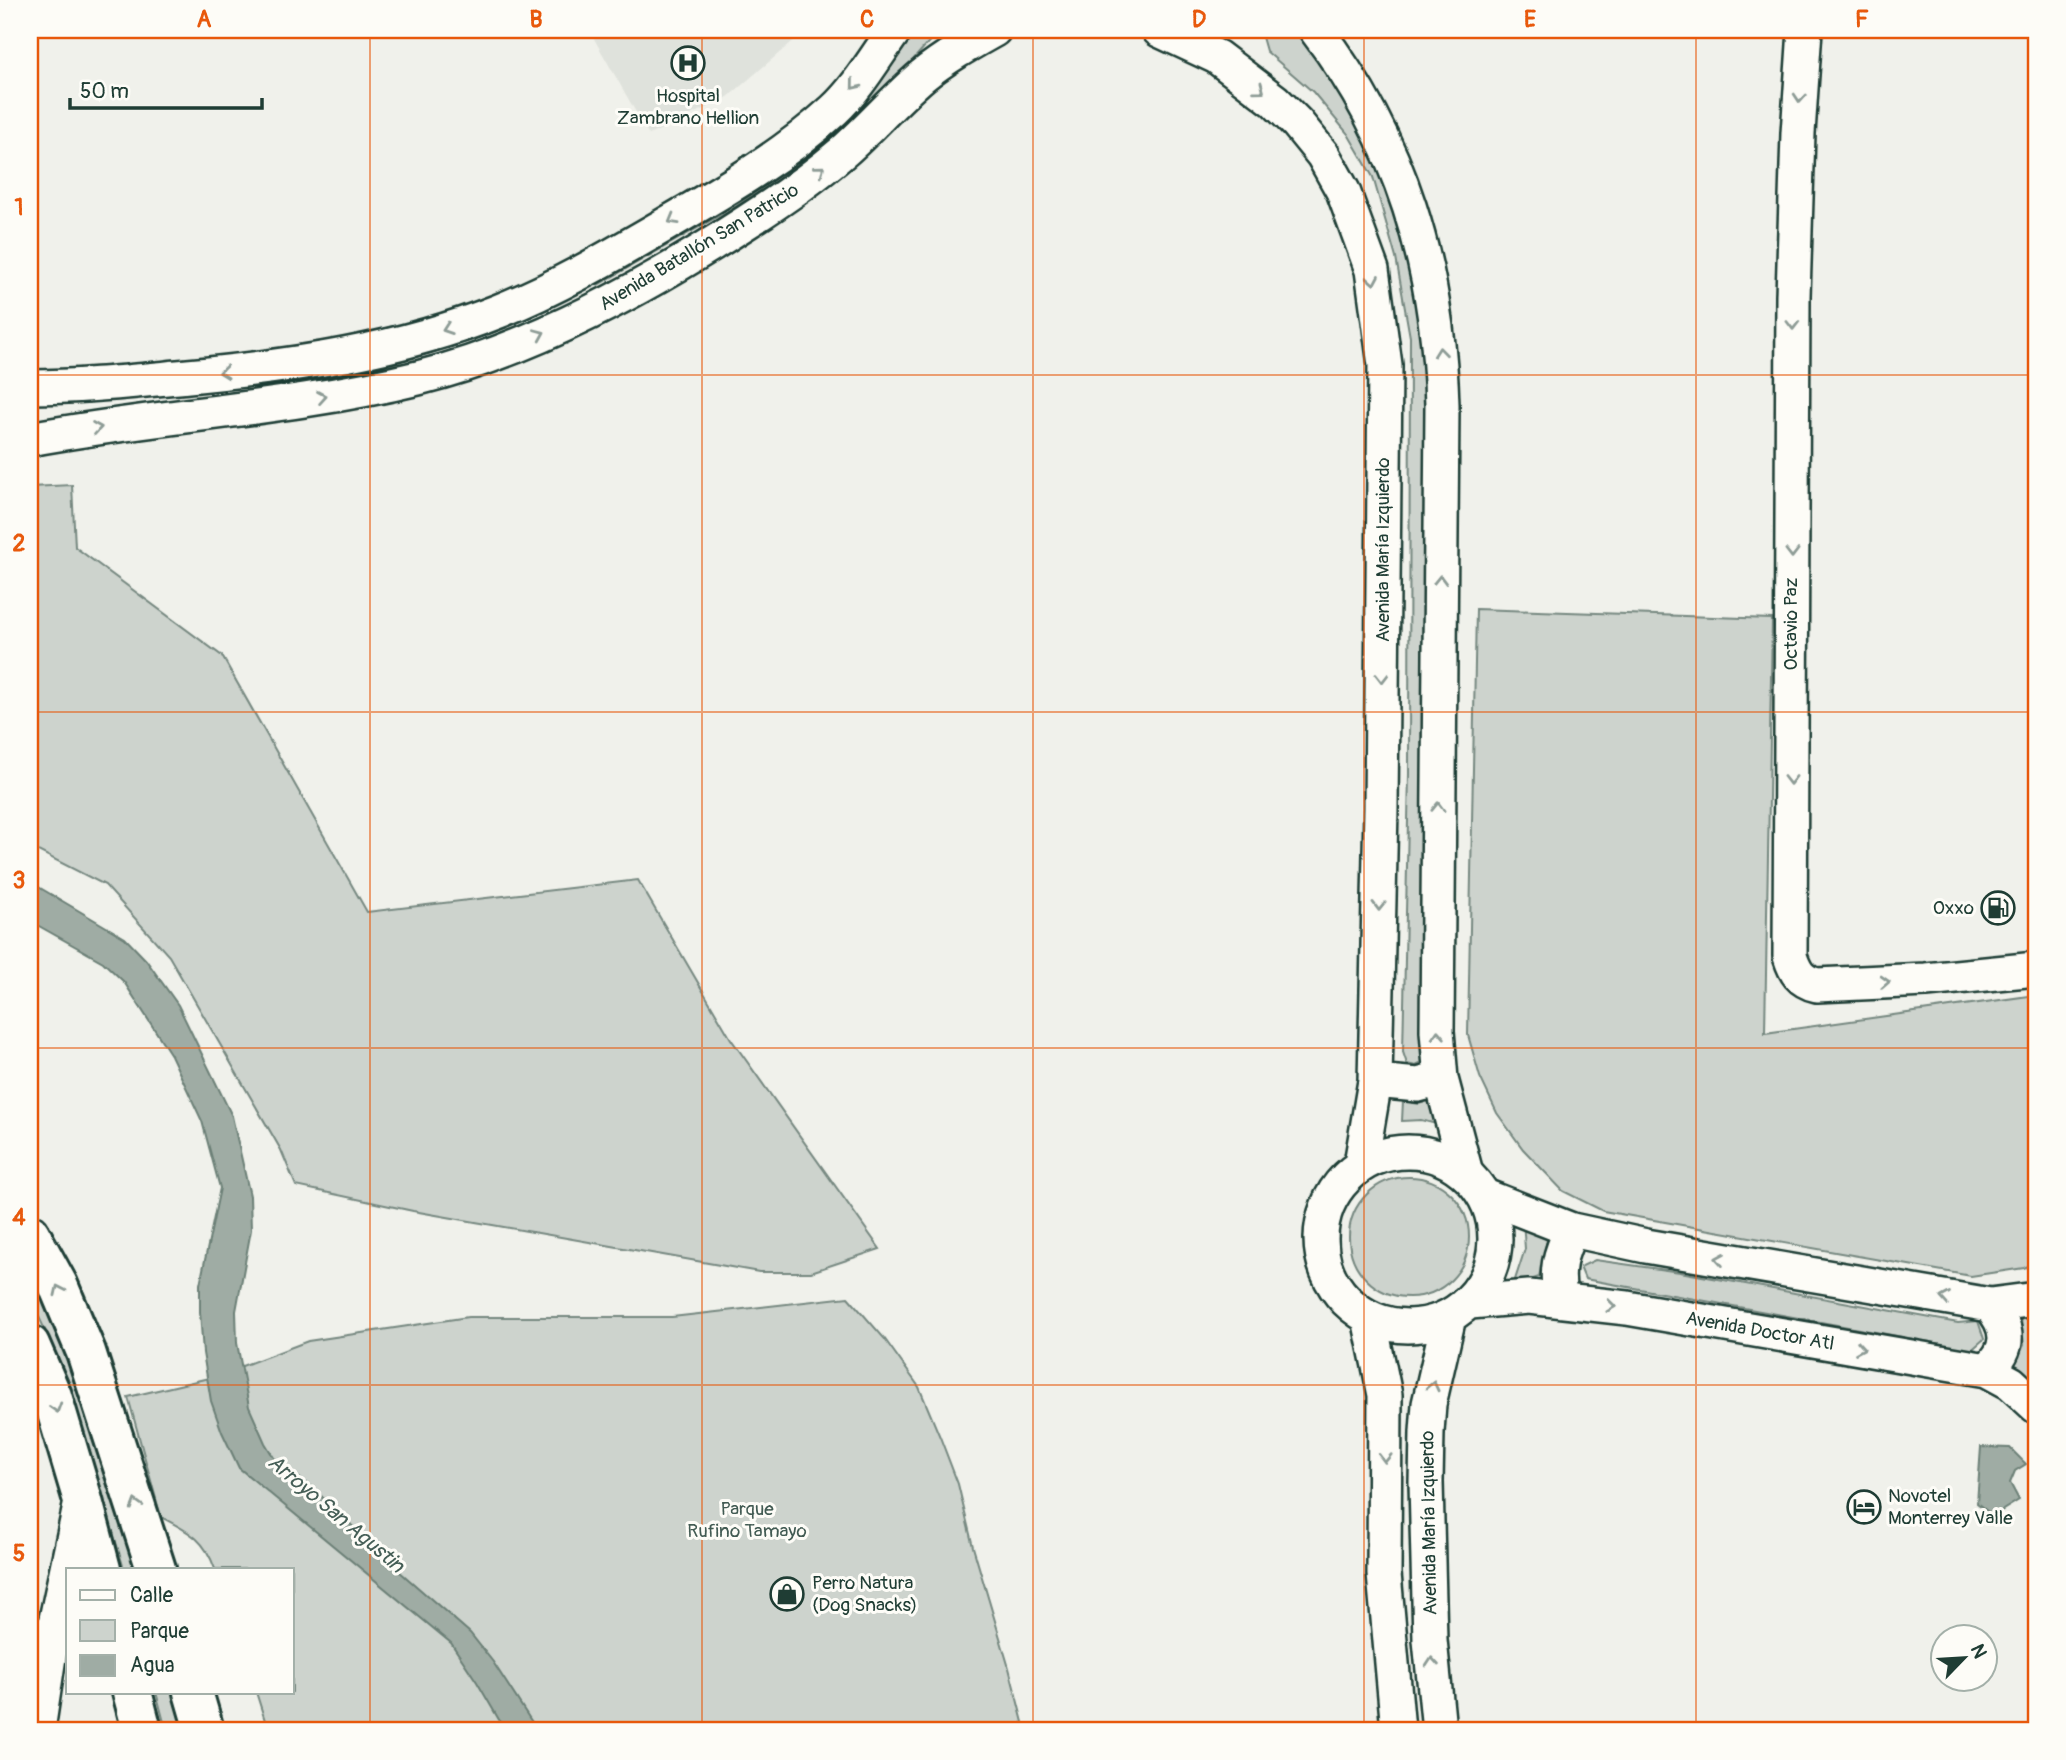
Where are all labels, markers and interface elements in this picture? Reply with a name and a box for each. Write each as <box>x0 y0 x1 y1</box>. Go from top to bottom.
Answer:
text: A <box>197 5 212 34</box>
text: B <box>529 5 543 34</box>
text: C <box>860 5 874 34</box>
text: D <box>1192 5 1206 34</box>
text: E <box>1524 5 1536 34</box>
text: F <box>1855 5 1869 34</box>
hospital icon: Hospital Zambrano Hellion <box>669 44 707 82</box>
scale bar <box>70 66 262 110</box>
one-way arrow <box>851 77 863 90</box>
text: 50 m <box>80 78 129 105</box>
one-way arrow <box>1252 80 1264 93</box>
place label: Hospital Zambrano Hellion <box>617 84 759 130</box>
one-way arrow <box>1793 93 1808 104</box>
one-way arrow <box>812 166 825 178</box>
street label: Avenida Batallón San Patricio <box>595 178 803 316</box>
text: 1 <box>15 193 24 222</box>
one-way arrow <box>668 212 681 225</box>
one-way arrow <box>1365 274 1380 286</box>
one-way arrow <box>1785 320 1801 331</box>
one-way arrow <box>441 321 454 335</box>
one-way arrow <box>533 328 546 342</box>
one-way arrow <box>1433 346 1448 357</box>
one-way arrow <box>218 365 230 380</box>
one-way arrow <box>316 390 328 405</box>
one-way arrow <box>91 421 103 436</box>
street label: Avenida María Izquierdo <box>1371 458 1395 642</box>
text: 2 <box>13 529 26 558</box>
one-way arrow <box>1784 547 1799 558</box>
one-way arrow <box>1433 574 1448 585</box>
street label: Octavio Paz <box>1779 577 1803 670</box>
one-way arrow <box>1374 673 1390 684</box>
one-way arrow <box>1782 775 1798 786</box>
one-way arrow <box>1430 801 1446 812</box>
text: 3 <box>13 866 25 895</box>
fuel station icon: Oxxo <box>1979 889 2017 927</box>
place label: Oxxo <box>1933 896 1974 920</box>
one-way arrow <box>1371 901 1387 911</box>
one-way arrow <box>1880 974 1891 989</box>
one-way arrow <box>1430 1029 1445 1040</box>
text: 4 <box>12 1203 26 1232</box>
one-way arrow <box>1715 1252 1726 1267</box>
one-way arrow <box>53 1285 67 1297</box>
one-way arrow <box>1939 1291 1951 1306</box>
one-way arrow <box>1605 1298 1617 1313</box>
street label: Avenida Doctor Atl <box>1684 1306 1836 1356</box>
one-way arrow <box>1854 1340 1865 1355</box>
one-way arrow <box>1425 1381 1439 1393</box>
one-way arrow <box>47 1402 62 1414</box>
street label: Avenida María Izquierdo <box>1415 1430 1443 1616</box>
water label: Arroyo San Agustin <box>262 1449 411 1580</box>
one-way arrow <box>1377 1453 1392 1464</box>
place label: Novotel Monterrey Valle <box>1888 1484 2013 1530</box>
hotel icon: Novotel Monterrey Valle <box>1845 1488 1883 1526</box>
park label: Parque Rufino Tamayo <box>687 1497 807 1543</box>
one-way arrow <box>129 1498 144 1510</box>
text: 5 <box>13 1539 25 1568</box>
legend <box>66 1568 294 1694</box>
place label: Perro Natura (Dog Snacks) <box>812 1571 917 1617</box>
shop icon: Perro Natura (Dog Snacks) <box>768 1575 806 1613</box>
text: Calle <box>130 1582 174 1609</box>
text: Parque <box>130 1618 189 1645</box>
north arrow <box>1930 1624 2000 1694</box>
text: N <box>1965 1640 1992 1662</box>
text: Agua <box>130 1652 175 1679</box>
one-way arrow <box>1425 1657 1440 1668</box>

